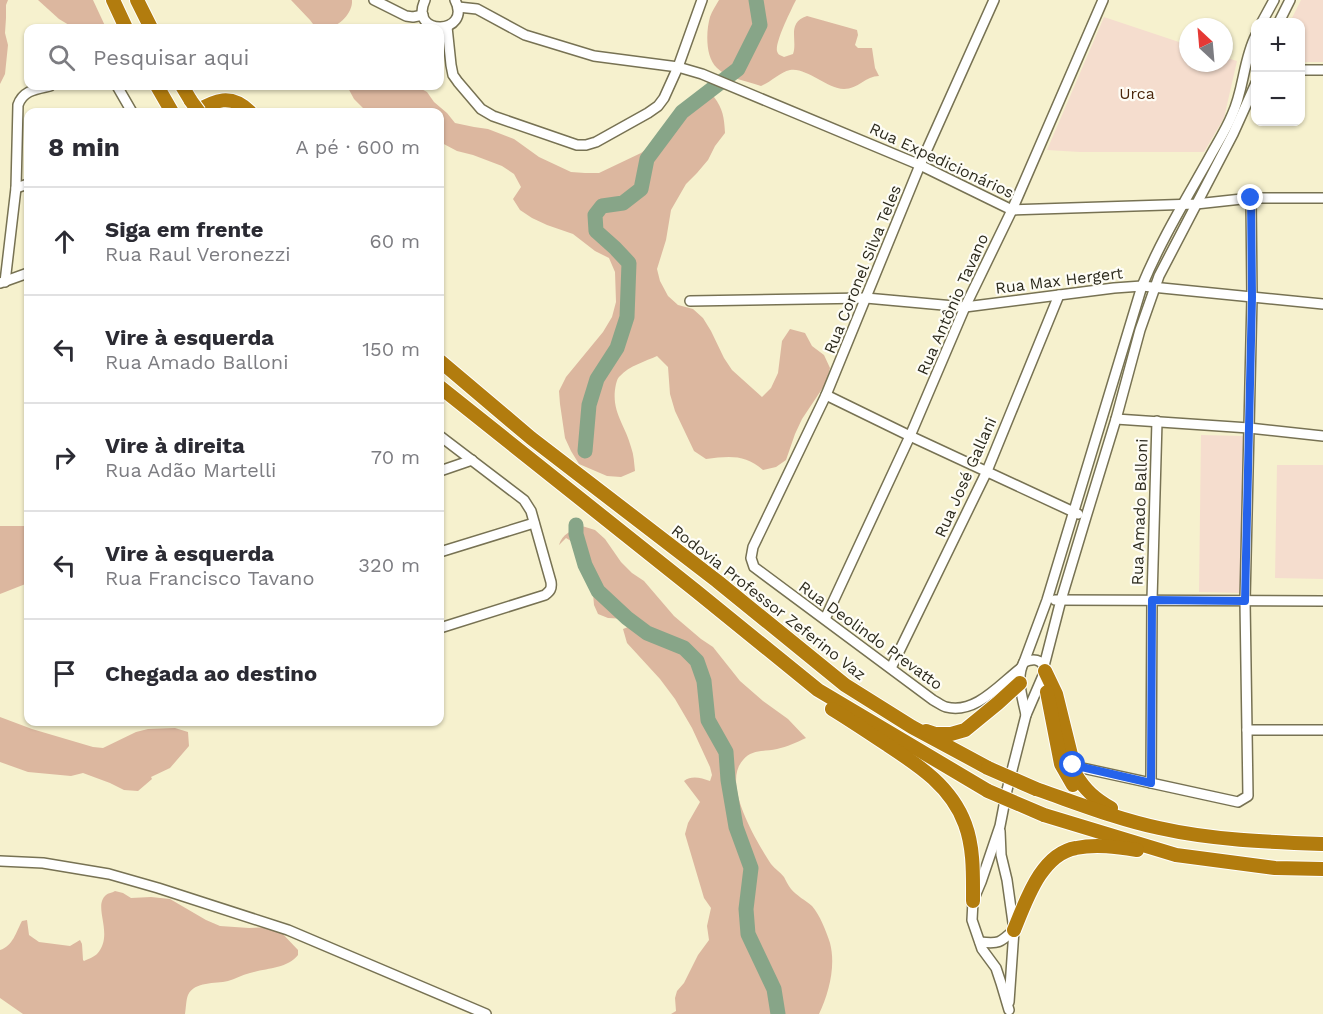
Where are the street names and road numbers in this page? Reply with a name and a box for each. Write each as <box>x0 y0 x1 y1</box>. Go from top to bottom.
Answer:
street label: Rua Expedicionários <box>866 119 1017 202</box>
street label: Rua Coronel Silva Teles <box>820 182 905 356</box>
street label: Rua Antônio Tavano <box>913 231 992 378</box>
street label: Rua Max Hergert <box>994 263 1124 298</box>
street label: Rua José Gallani <box>930 414 1000 540</box>
street label: Rua Amado Balloni <box>1127 438 1152 586</box>
street label: Rodovia Professor Zeferino Vaz <box>668 521 870 684</box>
street label: Rua Deolindo Prevatto <box>795 577 946 694</box>

